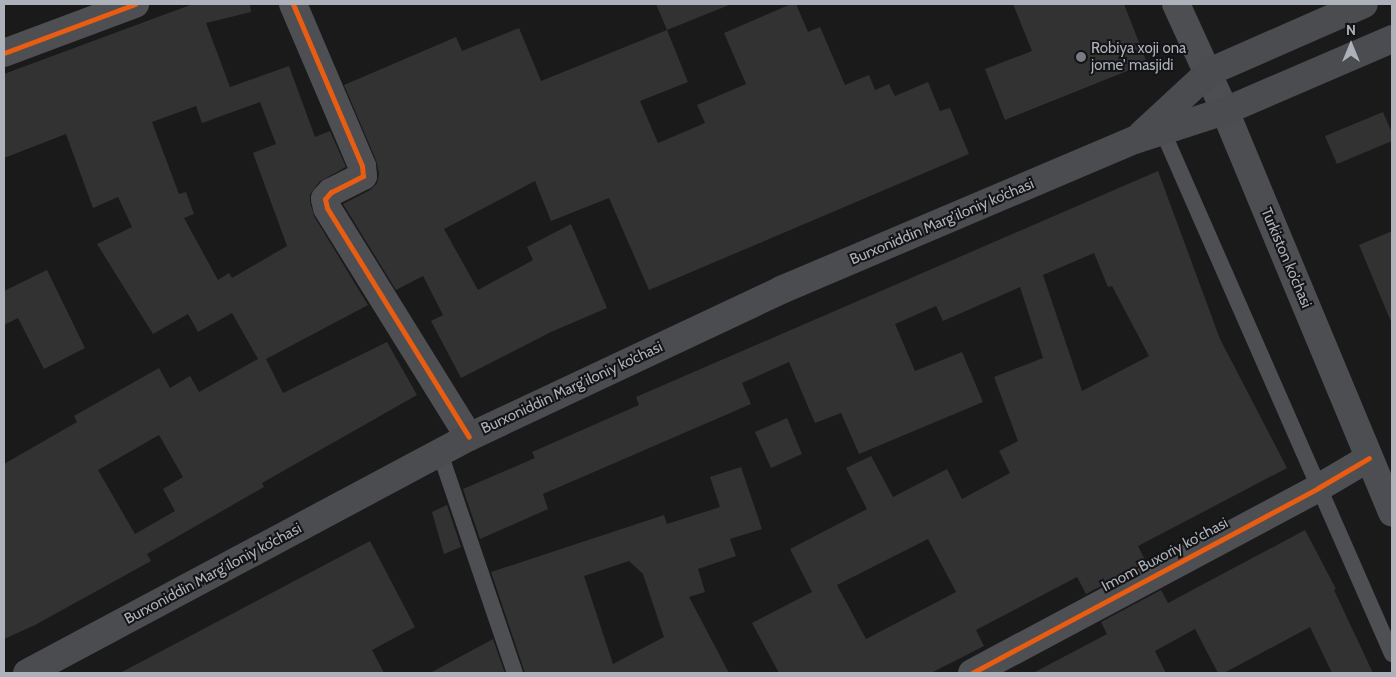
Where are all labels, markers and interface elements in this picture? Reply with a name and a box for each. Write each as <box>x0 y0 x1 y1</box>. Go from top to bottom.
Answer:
north arrow <box>1326 20 1376 70</box>
text: N <box>1346 21 1356 39</box>
place label: Robiya xoji ona jome' masjidi <box>1091 39 1186 74</box>
marker: Robiya xoji ona jome' masjidi <box>1075 51 1087 63</box>
street label: Burxoniddin Marg’iloniy ko’chasi <box>847 175 1037 269</box>
street label: Turkiston ko’chasi <box>1257 205 1315 311</box>
street label: Burxoniddin Marg’iloniy ko’chasi <box>478 338 666 438</box>
street label: Imom Buxoriy ko'chasi <box>1099 514 1231 596</box>
street label: Burxoniddin Marg’iloniy ko’chasi <box>121 520 305 628</box>

